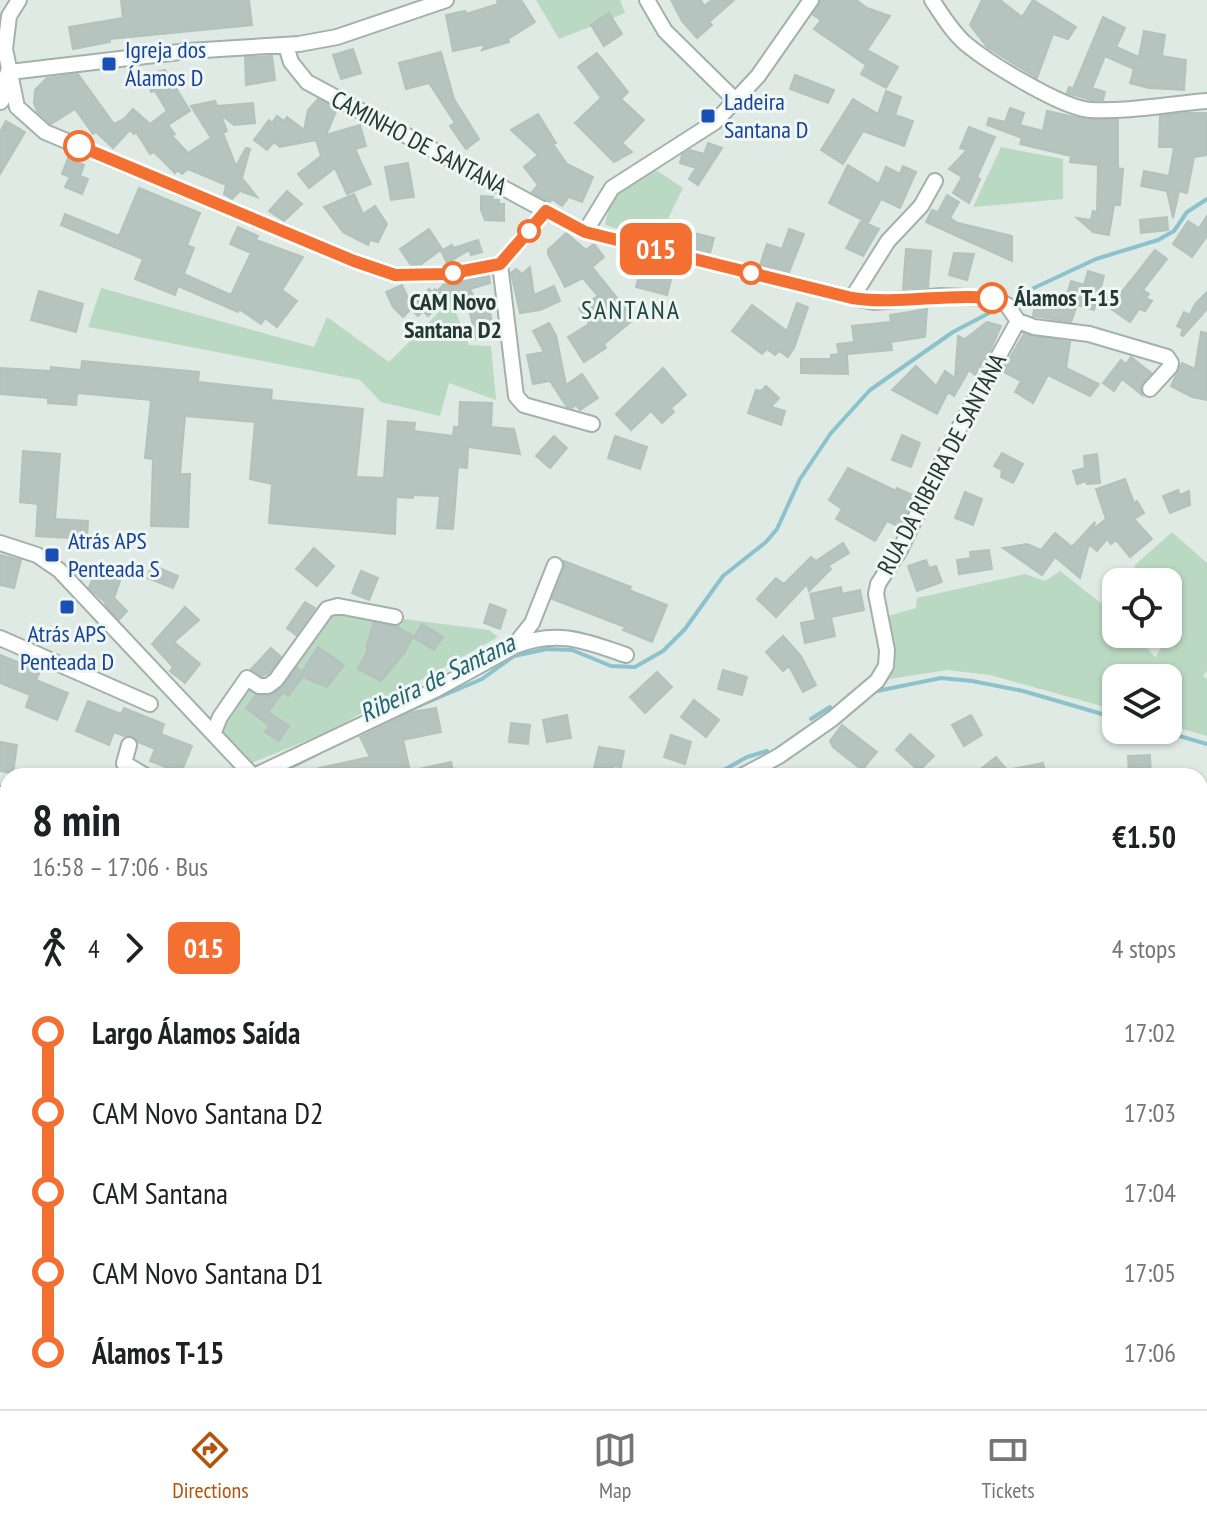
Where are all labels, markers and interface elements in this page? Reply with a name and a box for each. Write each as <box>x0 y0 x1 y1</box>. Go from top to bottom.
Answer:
place label: Igreja dos Álamos D <box>125 34 206 93</box>
marker: Igreja dos Álamos D <box>100 55 118 73</box>
street label: CAMINHO DE SANTANA <box>326 83 513 202</box>
place label: Ladeira Santana D <box>724 86 808 145</box>
marker: Ladeira Santana D <box>699 107 717 125</box>
unlabelled marker <box>64 131 94 161</box>
unlabelled marker <box>518 220 540 242</box>
line badge: 015 <box>610 223 702 275</box>
text: 015 <box>636 230 676 267</box>
marker: CAM Novo Santana D2 <box>442 262 464 284</box>
unlabelled marker <box>740 262 762 284</box>
place label: Álamos T-15 <box>1013 282 1120 313</box>
marker: Álamos T-15 <box>977 283 1007 313</box>
place label: CAM Novo Santana D2 <box>404 286 502 345</box>
district label: SANTANA <box>581 293 681 326</box>
street label: RUA DA RIBEIRA DE SANTANA <box>870 347 1013 580</box>
place label: Atrás APS Penteada S <box>68 525 160 584</box>
marker: Atrás APS Penteada S <box>43 546 61 564</box>
map controls <box>1102 568 1182 744</box>
button: locate <box>1102 568 1182 648</box>
marker: Atrás APS Penteada D <box>58 598 76 616</box>
place label: Atrás APS Penteada D <box>20 618 114 677</box>
water label: Ribeira de Santana <box>354 625 521 729</box>
button: layers <box>1102 664 1182 744</box>
text: 8 min <box>32 791 121 848</box>
text: €1.50 <box>1112 817 1176 856</box>
text: 16:58 – 17:06 · Bus <box>32 850 208 883</box>
icon: walk <box>32 926 76 970</box>
icon: forward <box>112 926 156 970</box>
text: 015 <box>184 929 224 966</box>
text: 4 <box>88 932 100 965</box>
text: 4 stops <box>1112 932 1176 965</box>
text: Largo Álamos Saída <box>92 1013 300 1052</box>
text: 17:02 <box>1124 1016 1176 1049</box>
text: CAM Novo Santana D2 <box>92 1093 323 1132</box>
text: 17:03 <box>1124 1096 1176 1129</box>
text: CAM Santana <box>92 1173 228 1212</box>
text: 17:04 <box>1124 1176 1176 1209</box>
text: CAM Novo Santana D1 <box>92 1253 323 1292</box>
text: 17:05 <box>1124 1256 1176 1289</box>
text: Álamos T-15 <box>92 1333 224 1372</box>
text: 17:06 <box>1124 1336 1176 1369</box>
tab: Directions <box>172 1428 249 1504</box>
tab: Map <box>593 1428 637 1504</box>
tab: Tickets <box>981 1428 1035 1504</box>

